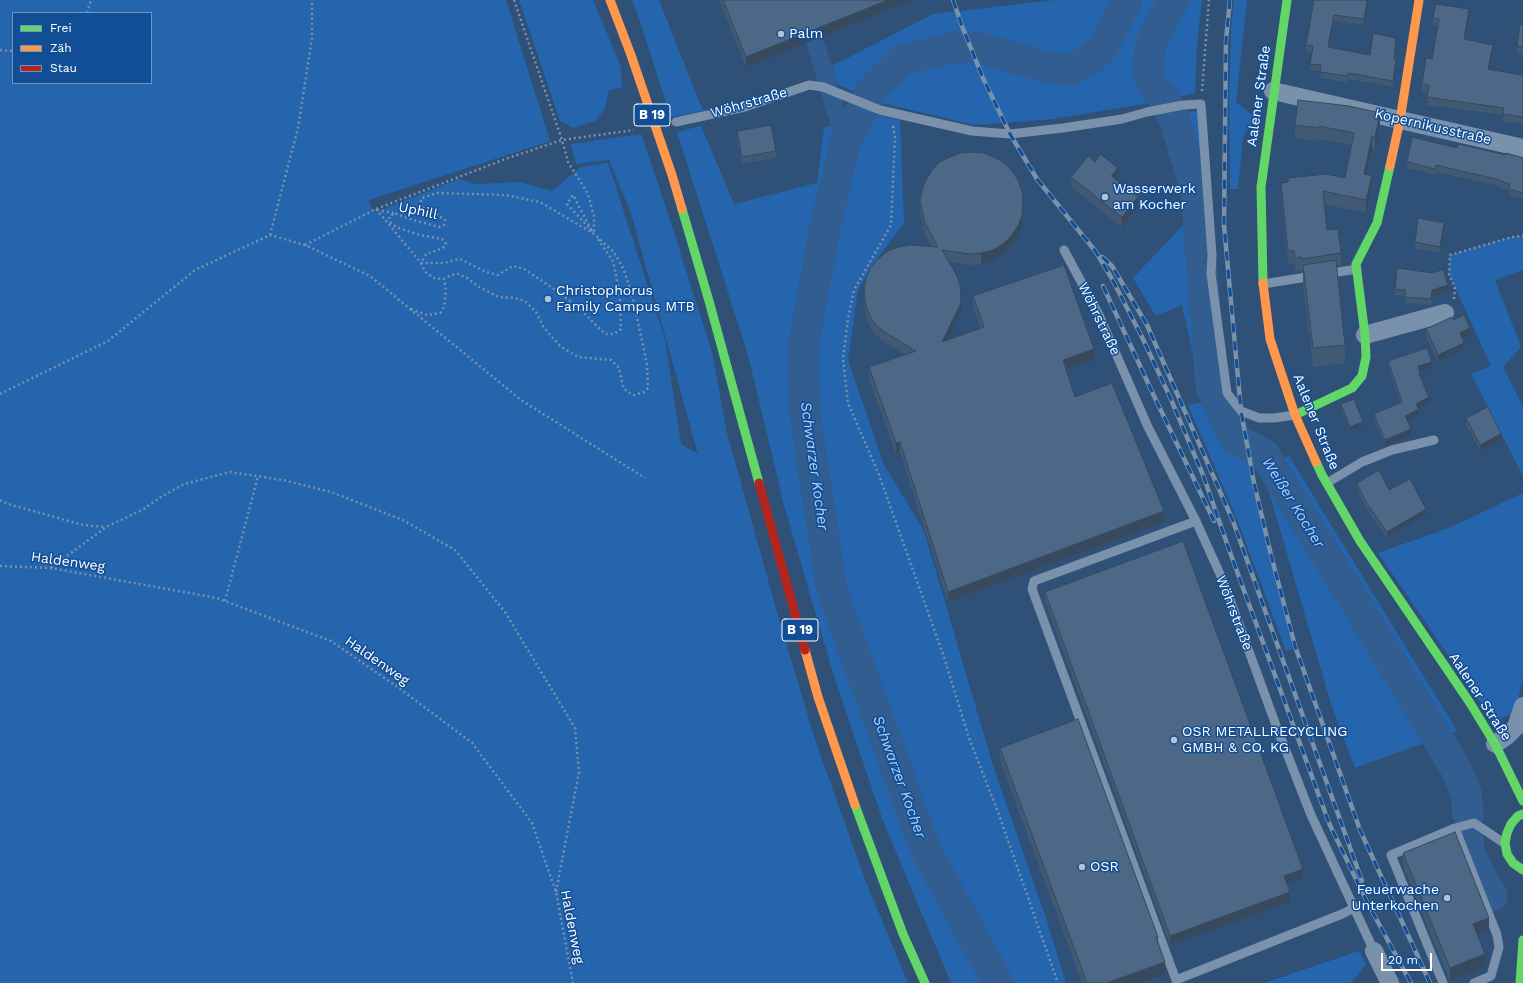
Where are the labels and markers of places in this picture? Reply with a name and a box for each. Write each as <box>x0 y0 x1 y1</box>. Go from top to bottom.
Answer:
place label: Palm <box>789 26 823 42</box>
marker: Palm <box>776 29 786 39</box>
place label: Wasserwerk am Kocher <box>1113 181 1196 214</box>
marker: Wasserwerk am Kocher <box>1100 192 1110 202</box>
place label: Christophorus Family Campus MTB <box>556 283 695 316</box>
marker: Christophorus Family Campus MTB <box>543 294 553 304</box>
place label: OSR METALLRECYCLING GMBH & CO. KG <box>1182 724 1347 756</box>
marker: OSR METALLRECYCLING GMBH & CO. KG <box>1169 735 1179 745</box>
place label: OSR <box>1090 859 1119 875</box>
marker: OSR <box>1077 862 1087 872</box>
place label: Feuerwache Unterkochen <box>1352 882 1439 914</box>
marker: Feuerwache Unterkochen <box>1442 893 1452 903</box>

